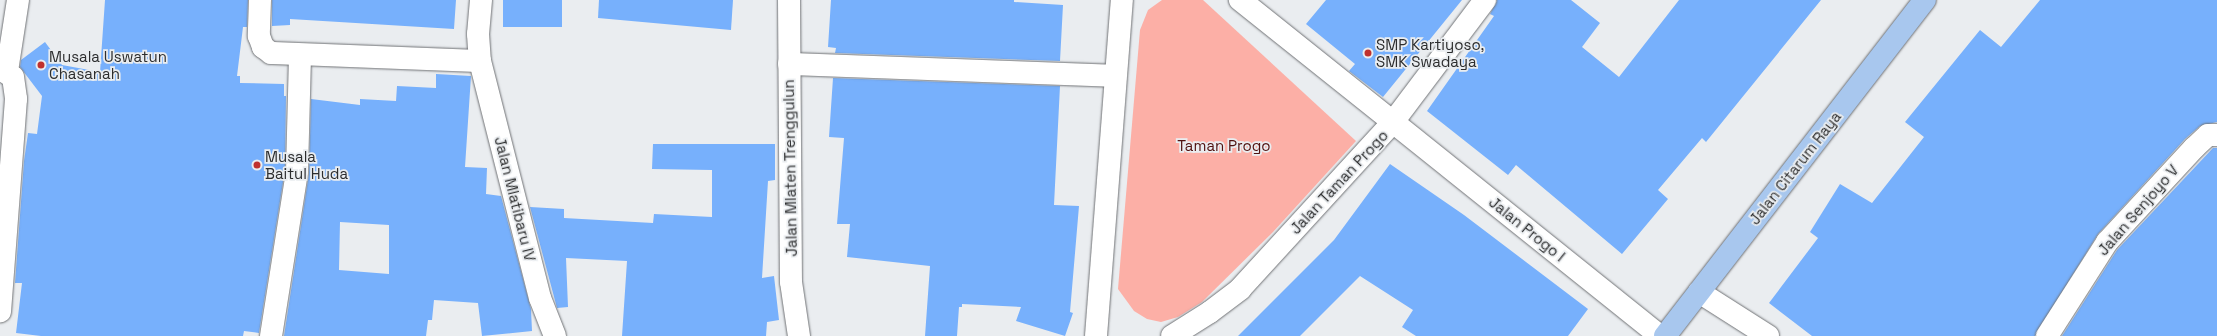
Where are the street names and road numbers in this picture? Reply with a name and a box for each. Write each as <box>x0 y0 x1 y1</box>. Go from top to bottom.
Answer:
street label: Jalan Mlaten Trenggulun <box>779 79 801 257</box>
street label: Jalan Citarum Raya <box>1745 108 1845 228</box>
street label: Jalan Taman Progo <box>1286 126 1392 238</box>
street label: Jalan Mlatibaru IV <box>491 135 539 263</box>
street label: Jalan Senjoyo V <box>2094 161 2182 259</box>
street label: Jalan Progo I <box>1485 193 1569 265</box>

